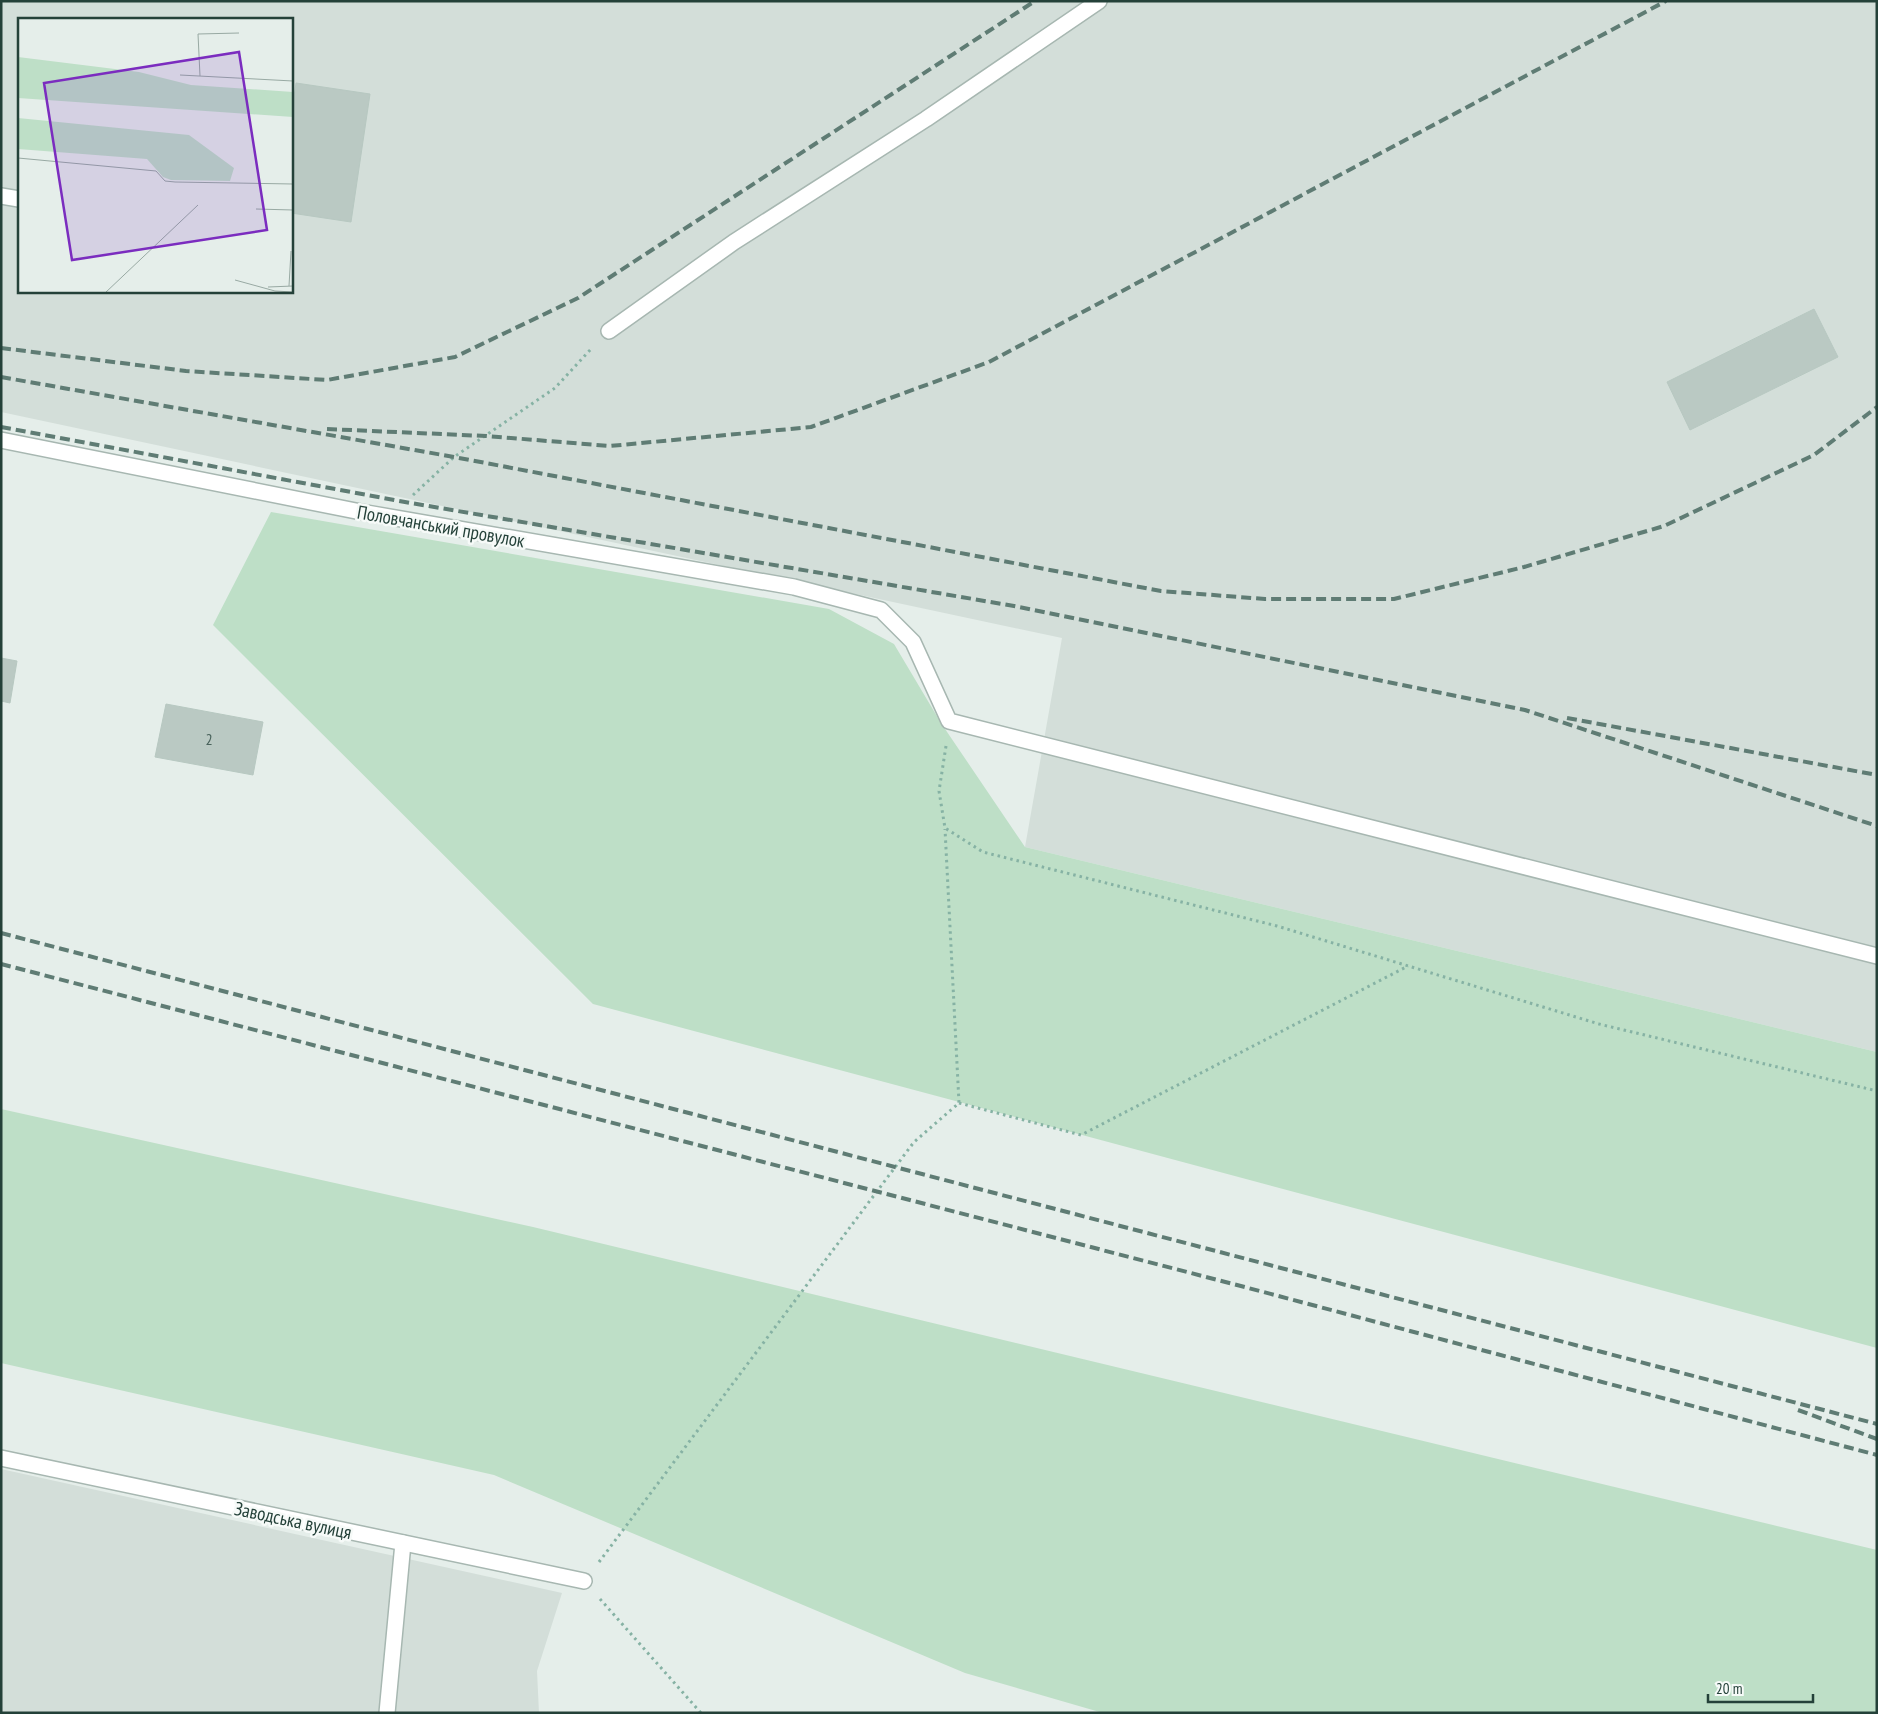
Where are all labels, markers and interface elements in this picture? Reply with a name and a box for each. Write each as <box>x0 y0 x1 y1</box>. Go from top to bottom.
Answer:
inset map <box>18 18 292 292</box>
street label: Половчанський провулок <box>355 499 527 553</box>
house number: 2 <box>205 729 213 749</box>
street label: Заводська вулиця <box>232 1496 354 1544</box>
scale bar <box>1708 1672 1813 1704</box>
text: 20 m <box>1716 1679 1742 1698</box>

